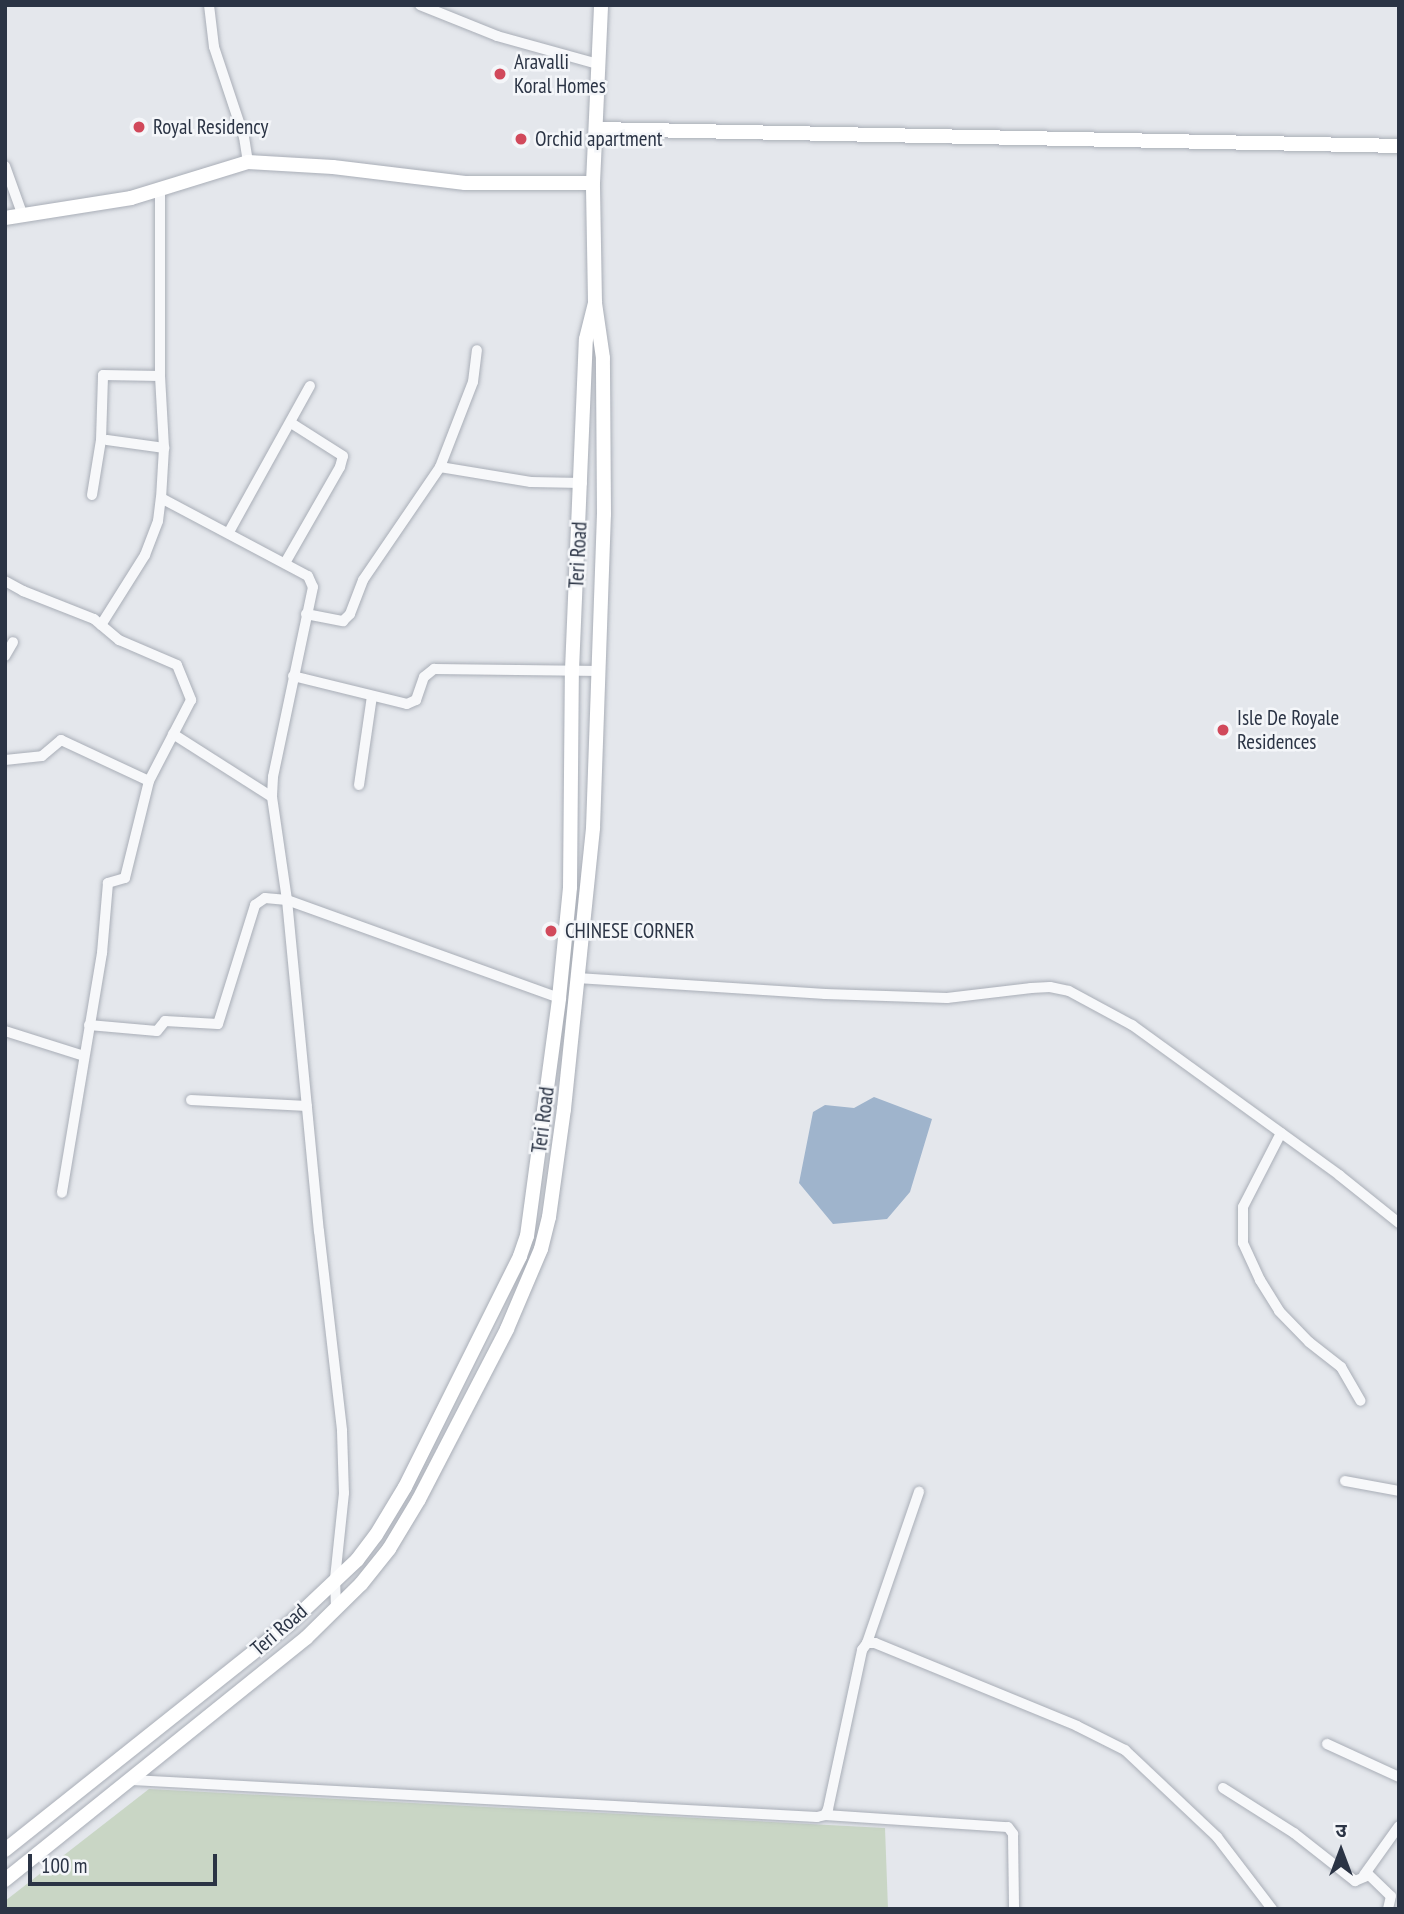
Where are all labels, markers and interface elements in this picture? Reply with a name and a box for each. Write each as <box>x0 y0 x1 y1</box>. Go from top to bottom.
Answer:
place label: Aravalli Koral Homes <box>514 49 606 99</box>
marker: Aravalli Koral Homes <box>492 66 508 82</box>
place label: Royal Residency <box>153 114 268 140</box>
marker: Royal Residency <box>131 119 147 135</box>
place label: Orchid apartment <box>535 126 662 152</box>
marker: Orchid apartment <box>513 131 529 147</box>
street label: Teri Road <box>564 521 592 589</box>
place label: Isle De Royale Residences <box>1237 705 1339 755</box>
marker: Isle De Royale Residences <box>1215 722 1231 738</box>
place label: CHINESE CORNER <box>565 918 695 944</box>
marker: CHINESE CORNER <box>543 923 559 939</box>
street label: Teri Road <box>526 1085 560 1155</box>
street label: Teri Road <box>246 1599 312 1661</box>
north arrow <box>1306 1816 1376 1886</box>
text: उ <box>1335 1818 1347 1842</box>
scale bar <box>32 1840 220 1884</box>
text: 100 m <box>41 1852 87 1879</box>

